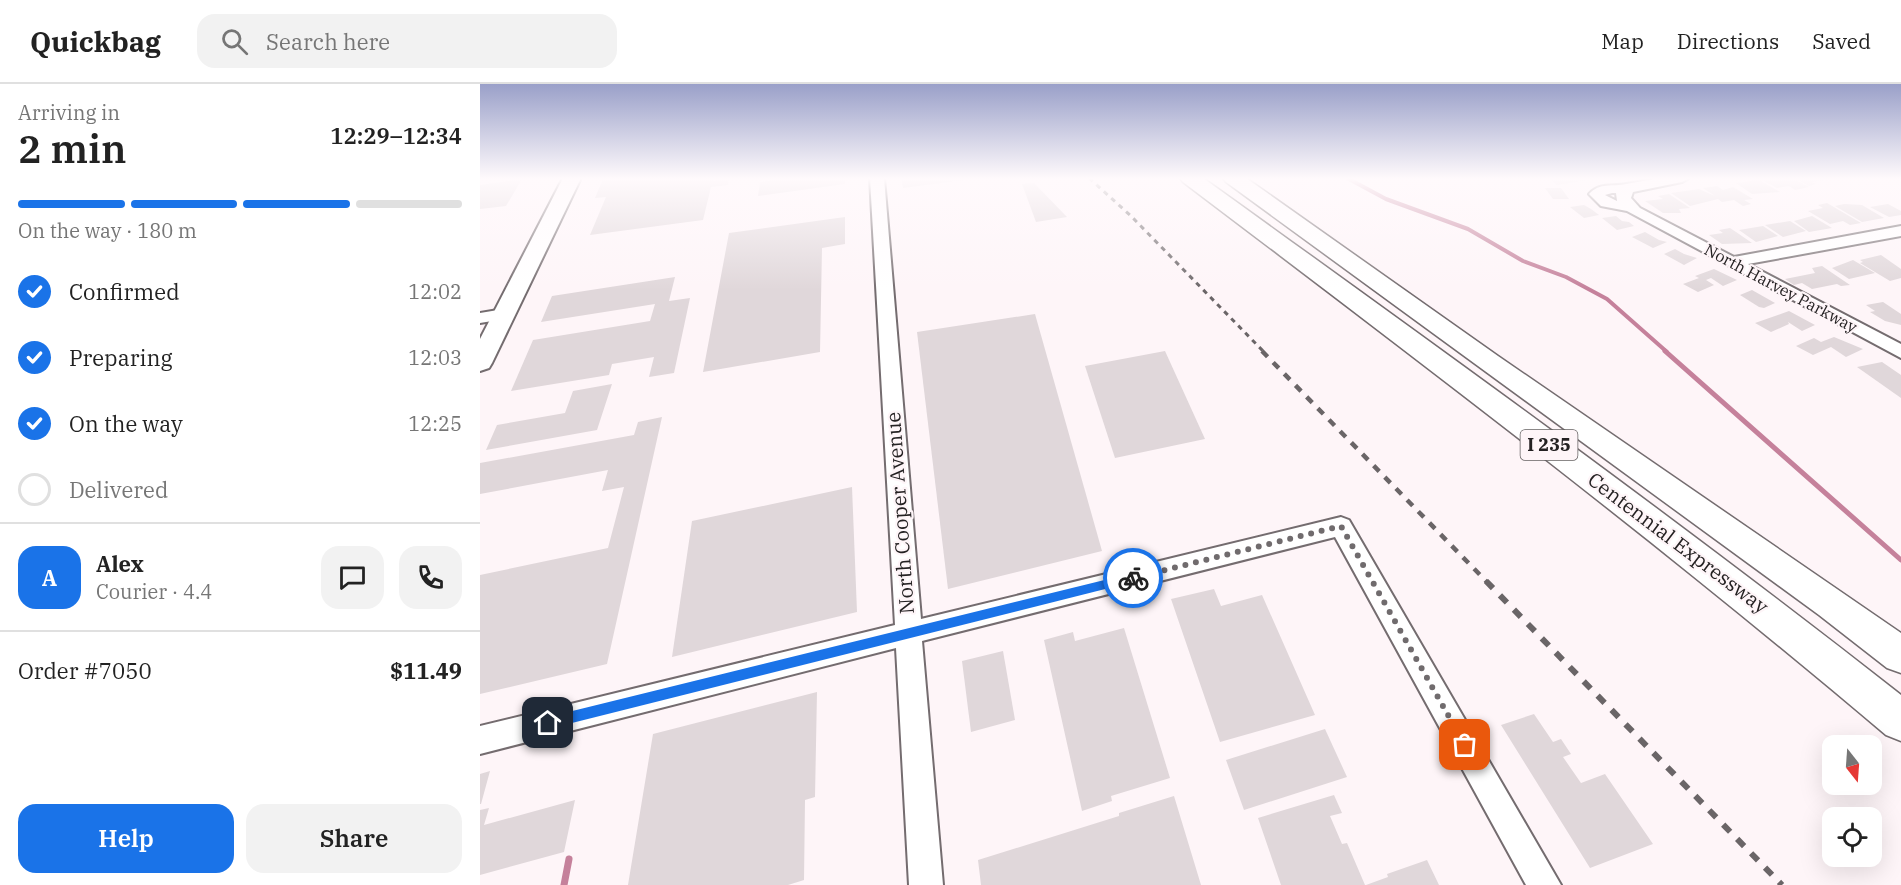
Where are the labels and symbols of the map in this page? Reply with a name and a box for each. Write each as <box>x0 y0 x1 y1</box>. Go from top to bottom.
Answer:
street label: North Harvey Parkway <box>1701 239 1861 337</box>
street label: North Cooper Avenue <box>879 411 920 615</box>
road number: I 235 <box>1520 430 1578 460</box>
street label: Centennial Expressway <box>1583 466 1774 620</box>
courier <box>1103 548 1163 608</box>
pin <box>522 697 573 748</box>
pin <box>1439 719 1490 770</box>
north arrow <box>1822 735 1882 795</box>

